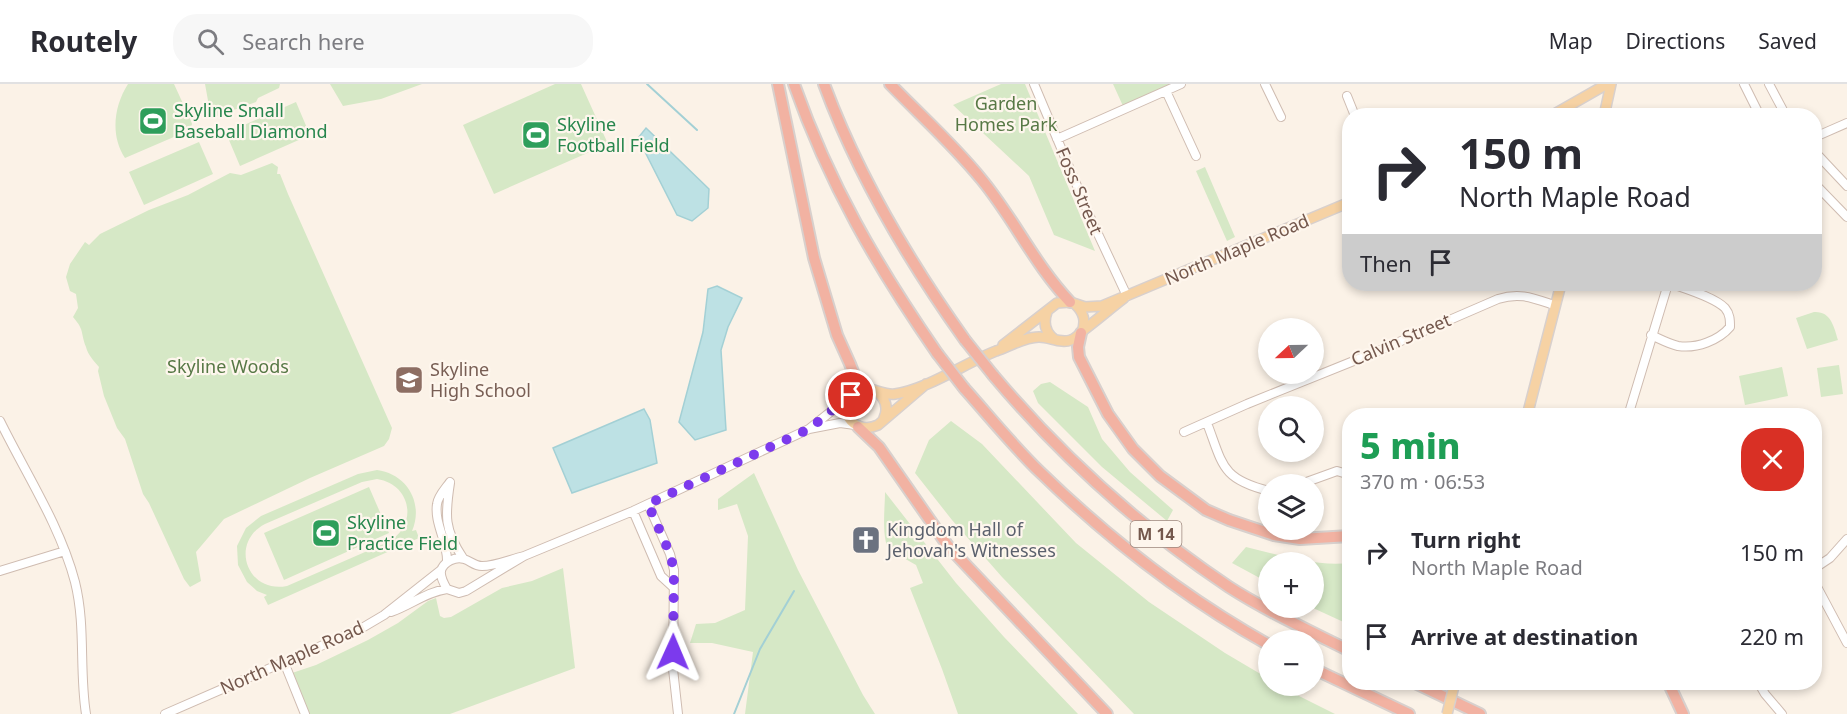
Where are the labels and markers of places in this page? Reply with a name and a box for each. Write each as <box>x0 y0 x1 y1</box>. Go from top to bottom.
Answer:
place label: Skyline Small Baseball Diamond <box>174 98 328 143</box>
sports icon: Skyline Small Baseball Diamond <box>137 105 169 137</box>
place label: Skyline Football Field <box>557 112 670 157</box>
sports icon: Skyline Football Field <box>520 119 552 151</box>
place label: Skyline High School <box>430 357 531 402</box>
school or university icon: Skyline High School <box>393 364 425 396</box>
pin <box>825 369 876 420</box>
place label: Skyline Practice Field <box>347 510 458 555</box>
sports icon: Skyline Practice Field <box>310 517 342 549</box>
place label: Kingdom Hall of Jehovah's Witnesses <box>885 517 1056 562</box>
church icon: Kingdom Hall of Jehovah's Witnesses <box>850 524 882 556</box>

